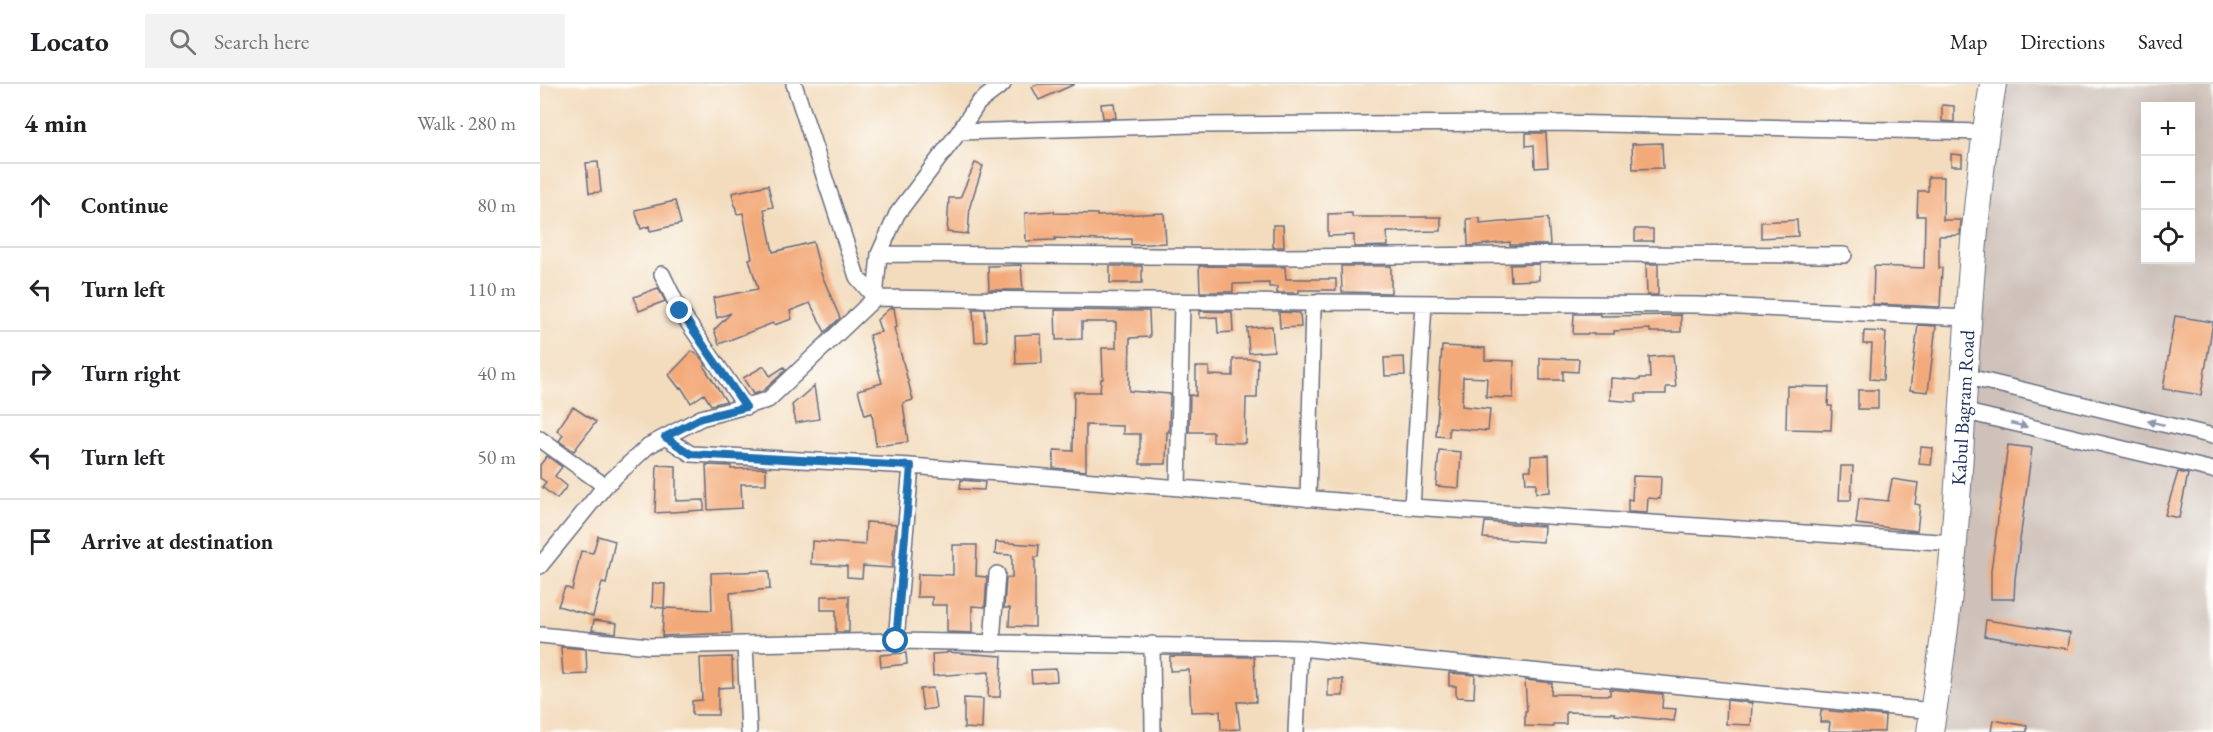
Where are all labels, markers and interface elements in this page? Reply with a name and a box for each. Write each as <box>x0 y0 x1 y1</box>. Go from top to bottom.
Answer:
search box <box>145 14 565 68</box>
text: Locato <box>30 23 109 59</box>
icon: search <box>166 25 199 58</box>
text: Search here <box>214 27 309 56</box>
text: Map <box>1950 28 1987 55</box>
text: Directions <box>2020 28 2105 55</box>
text: Saved <box>2138 28 2183 55</box>
map controls <box>2141 102 2195 264</box>
button: + <box>2141 102 2195 156</box>
text: 4 min <box>24 106 87 140</box>
text: Walk · 280 m <box>417 110 516 136</box>
button: − <box>2141 156 2195 210</box>
icon: ahead <box>24 189 57 222</box>
text: Continue <box>81 191 168 220</box>
text: 80 m <box>477 192 516 218</box>
button: locate <box>2141 210 2195 264</box>
icon: left <box>24 273 57 306</box>
text: Turn left <box>81 275 165 304</box>
text: 110 m <box>468 276 516 302</box>
route end <box>666 297 692 323</box>
street label: Kabul Bagram Road <box>1945 328 1981 486</box>
icon: right <box>24 357 57 390</box>
text: Turn right <box>81 359 180 388</box>
text: 40 m <box>477 360 516 386</box>
one-way arrow <box>2147 417 2165 427</box>
one-way arrow <box>2009 420 2028 430</box>
icon: left <box>24 441 57 474</box>
text: Turn left <box>81 443 165 472</box>
text: 50 m <box>477 444 516 470</box>
icon: arrive <box>24 525 57 558</box>
text: Arrive at destination <box>81 527 273 556</box>
route start <box>882 627 908 653</box>

